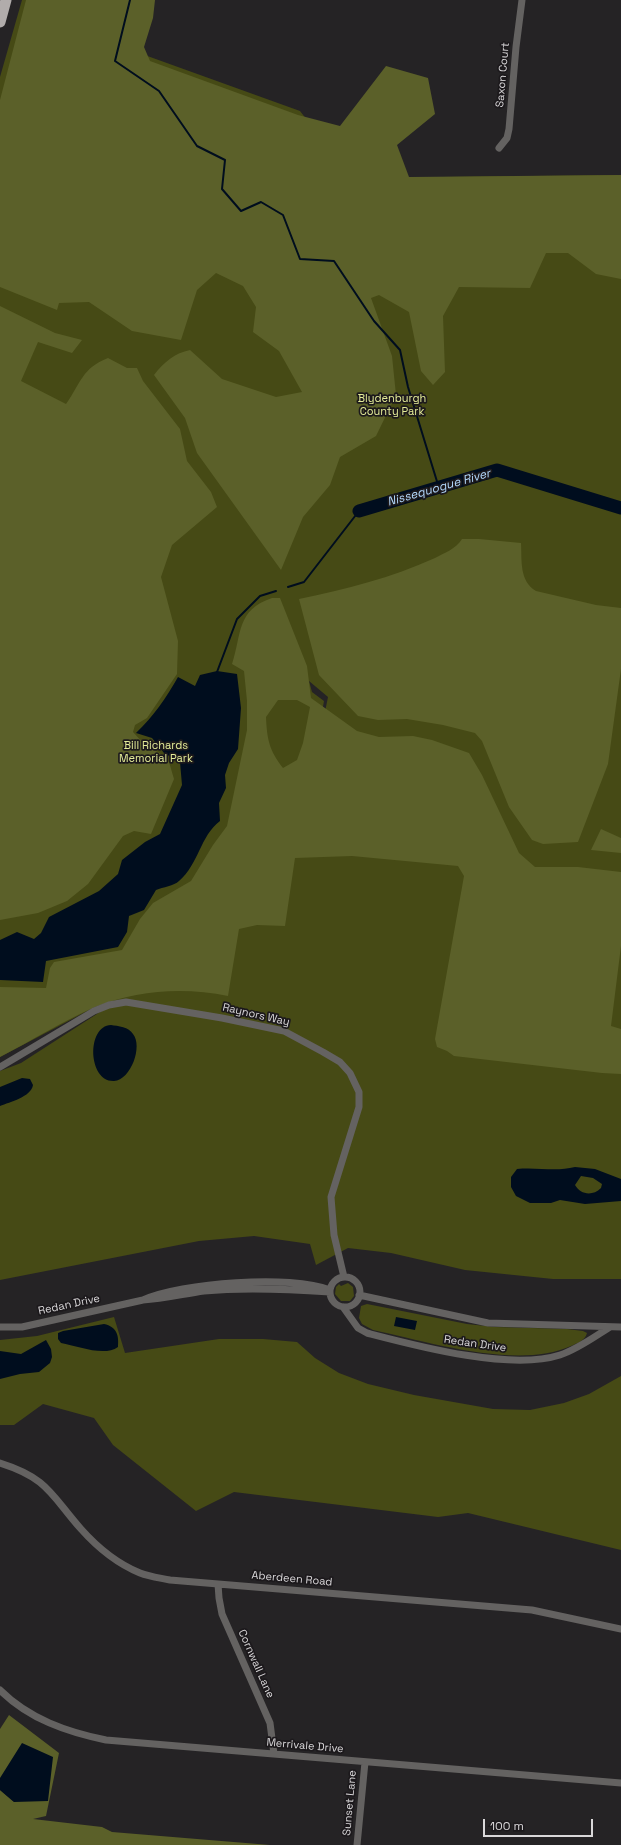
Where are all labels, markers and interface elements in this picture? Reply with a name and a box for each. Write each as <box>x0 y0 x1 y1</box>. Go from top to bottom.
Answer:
street label: Saxon Court <box>494 42 512 108</box>
park label: Blydenburgh County Park <box>358 392 426 418</box>
water label: Nissequogue River <box>386 466 492 510</box>
park label: Bill Richards Memorial Park <box>119 739 193 765</box>
street label: Raynors Way <box>221 1001 291 1029</box>
street label: Redan Drive <box>37 1292 101 1318</box>
street label: Redan Drive <box>443 1333 507 1355</box>
street label: Aberdeen Road <box>251 1569 333 1589</box>
street label: Cornwall Lane <box>235 1628 277 1700</box>
street label: Merrivale Drive <box>266 1736 344 1756</box>
street label: Sunset Lane <box>341 1770 359 1836</box>
scale bar <box>485 1811 595 1837</box>
text: 100 m <box>490 1818 524 1834</box>

